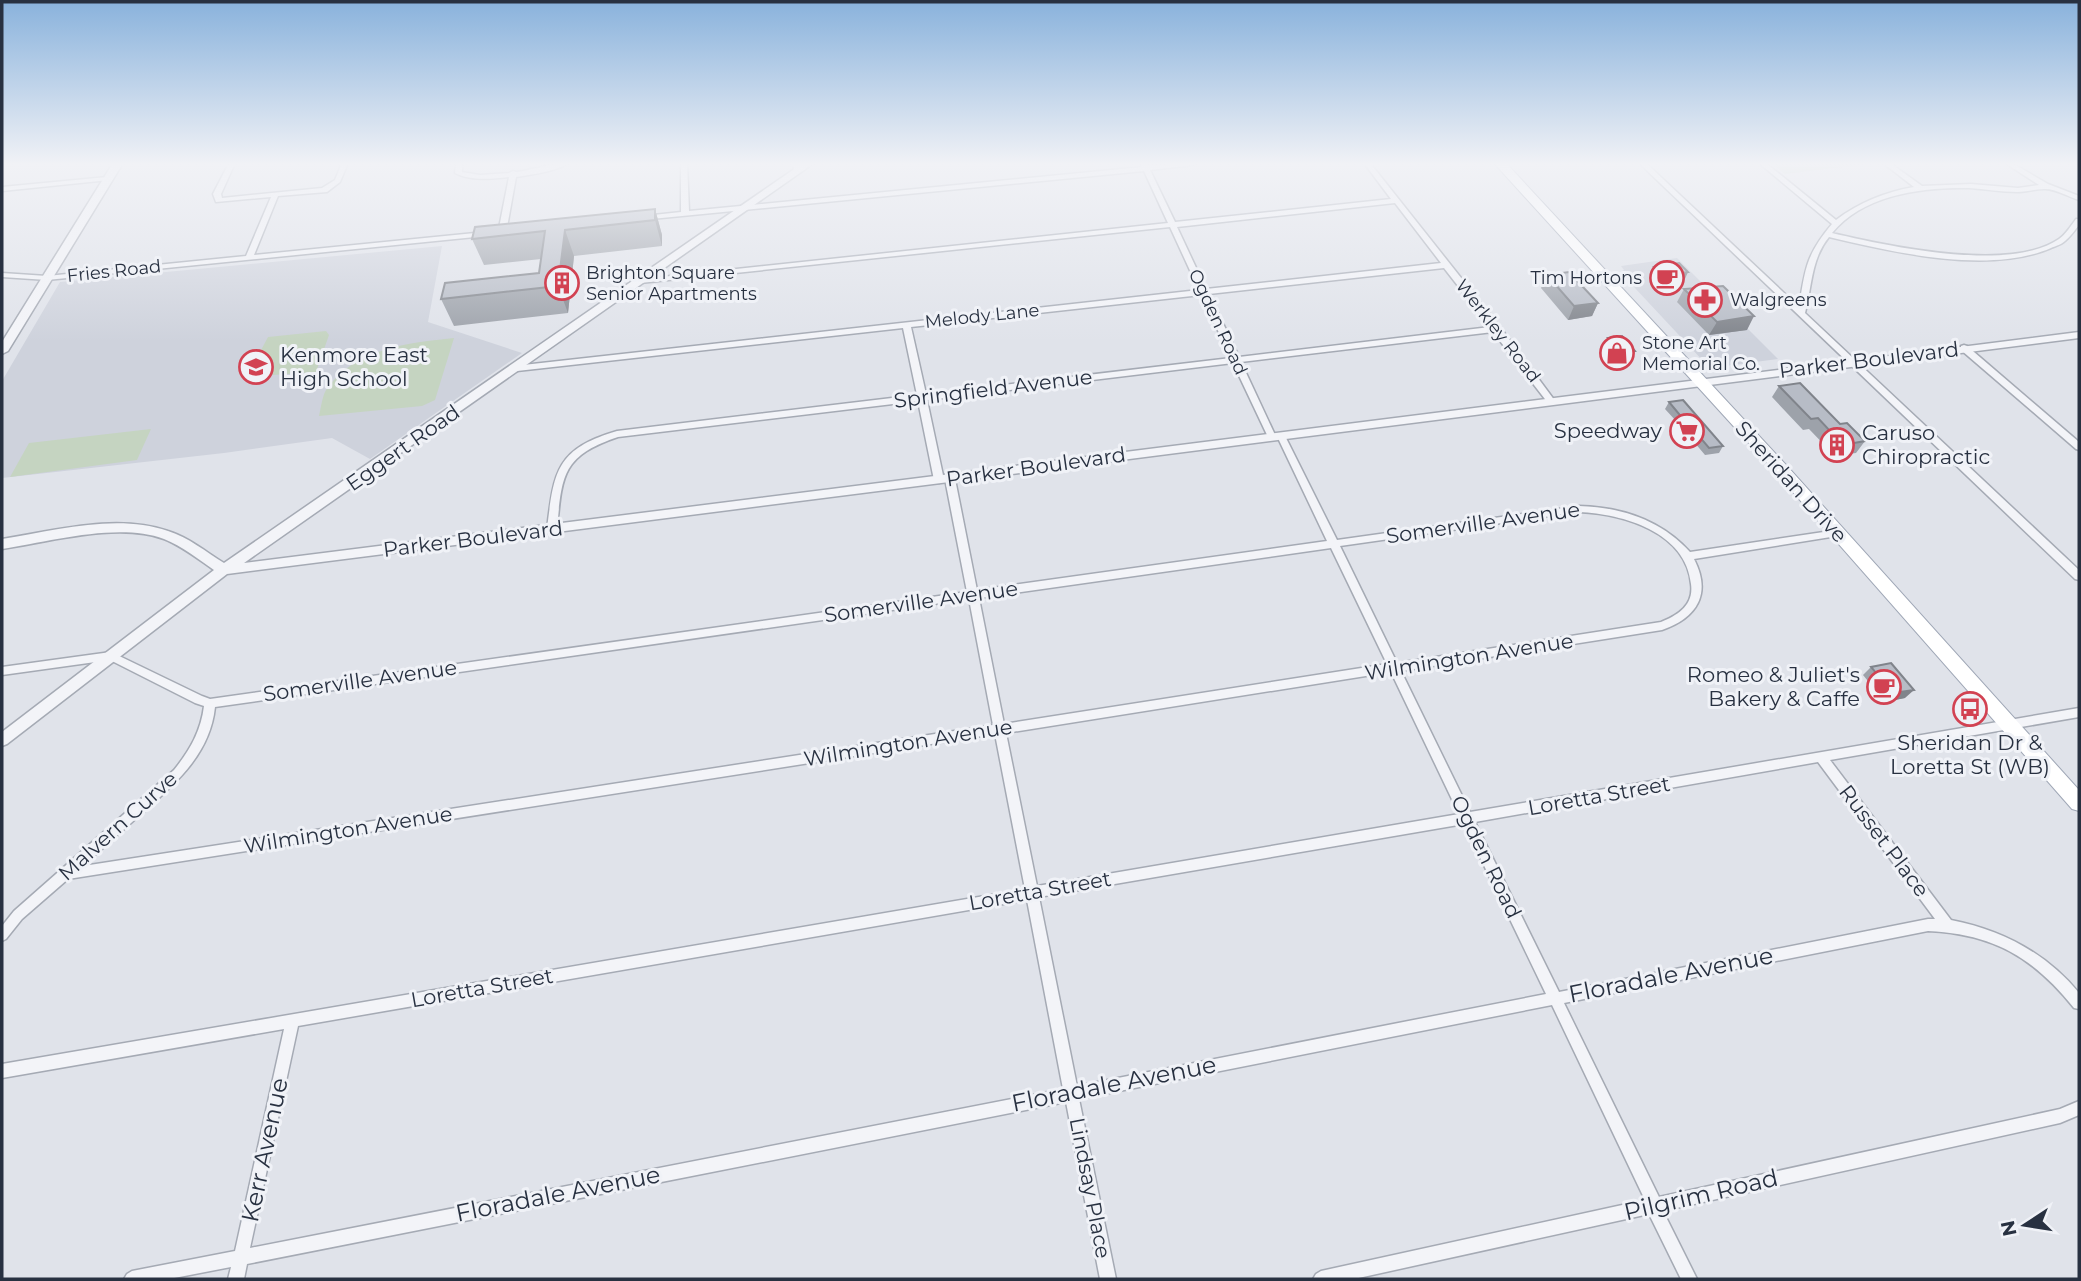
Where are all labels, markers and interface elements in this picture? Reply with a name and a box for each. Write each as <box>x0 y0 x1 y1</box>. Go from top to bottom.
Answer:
street label: Fries Road <box>66 255 162 287</box>
cafe icon: Tim Hortons <box>1648 259 1686 297</box>
place label: Brighton Square Senior Apartments <box>586 262 757 305</box>
building icon: Brighton Square Senior Apartments <box>543 264 581 302</box>
street label: Ogden Road <box>1184 265 1252 379</box>
place label: Tim Hortons <box>1530 267 1642 289</box>
street label: Werkley Road <box>1451 275 1545 387</box>
pharmacy icon: Walgreens <box>1686 281 1724 319</box>
place label: Walgreens <box>1730 289 1827 311</box>
street label: Melody Lane <box>924 299 1040 333</box>
place label: Stone Art Memorial Co. <box>1642 332 1760 375</box>
shop icon: Stone Art Memorial Co. <box>1598 334 1636 372</box>
street label: Parker Boulevard <box>1778 336 1960 383</box>
place label: Kenmore East High School <box>280 342 428 391</box>
school or university icon: Kenmore East High School <box>237 348 275 386</box>
street label: Springfield Avenue <box>892 364 1094 413</box>
street label: Eggert Road <box>341 399 464 496</box>
supermarket icon: Speedway <box>1668 412 1706 450</box>
street label: Sheridan Drive <box>1730 416 1853 548</box>
place label: Speedway <box>1554 418 1663 443</box>
place label: Caruso Chiropractic <box>1862 420 1990 469</box>
building icon: Caruso Chiropractic <box>1818 426 1856 464</box>
street label: Parker Boulevard <box>945 442 1127 491</box>
street label: Somerville Avenue <box>1384 497 1581 548</box>
street label: Parker Boulevard <box>382 515 564 562</box>
street label: Somerville Avenue <box>822 576 1019 627</box>
street label: Wilmington Avenue <box>1363 628 1575 685</box>
street label: Somerville Avenue <box>261 655 458 706</box>
place label: Romeo & Juliet's Bakery & Caffe <box>1687 662 1860 711</box>
cafe icon: Romeo & Juliet's Bakery & Caffe <box>1865 668 1903 706</box>
bus stop icon: Sheridan Dr & Loretta St (WB) <box>1951 690 1989 728</box>
street label: Wilmington Avenue <box>802 714 1014 771</box>
place label: Sheridan Dr & Loretta St (WB) <box>1890 730 2050 779</box>
street label: Malvern Curve <box>53 766 182 885</box>
street label: Loretta Street <box>1526 771 1672 820</box>
street label: Russet Place <box>1834 780 1935 902</box>
street label: Ogden Road <box>1446 791 1527 922</box>
street label: Wilmington Avenue <box>242 801 454 858</box>
street label: Loretta Street <box>967 866 1113 915</box>
street label: Floradale Avenue <box>1566 940 1776 1009</box>
street label: Loretta Street <box>409 963 555 1012</box>
street label: Floradale Avenue <box>1009 1049 1219 1118</box>
street label: Kerr Avenue <box>235 1075 294 1225</box>
street label: Lindsay Place <box>1065 1115 1116 1260</box>
street label: Floradale Avenue <box>453 1159 663 1228</box>
street label: Pilgrim Road <box>1621 1163 1781 1226</box>
north arrow <box>1990 1190 2060 1260</box>
text: N <box>1996 1219 2022 1238</box>

